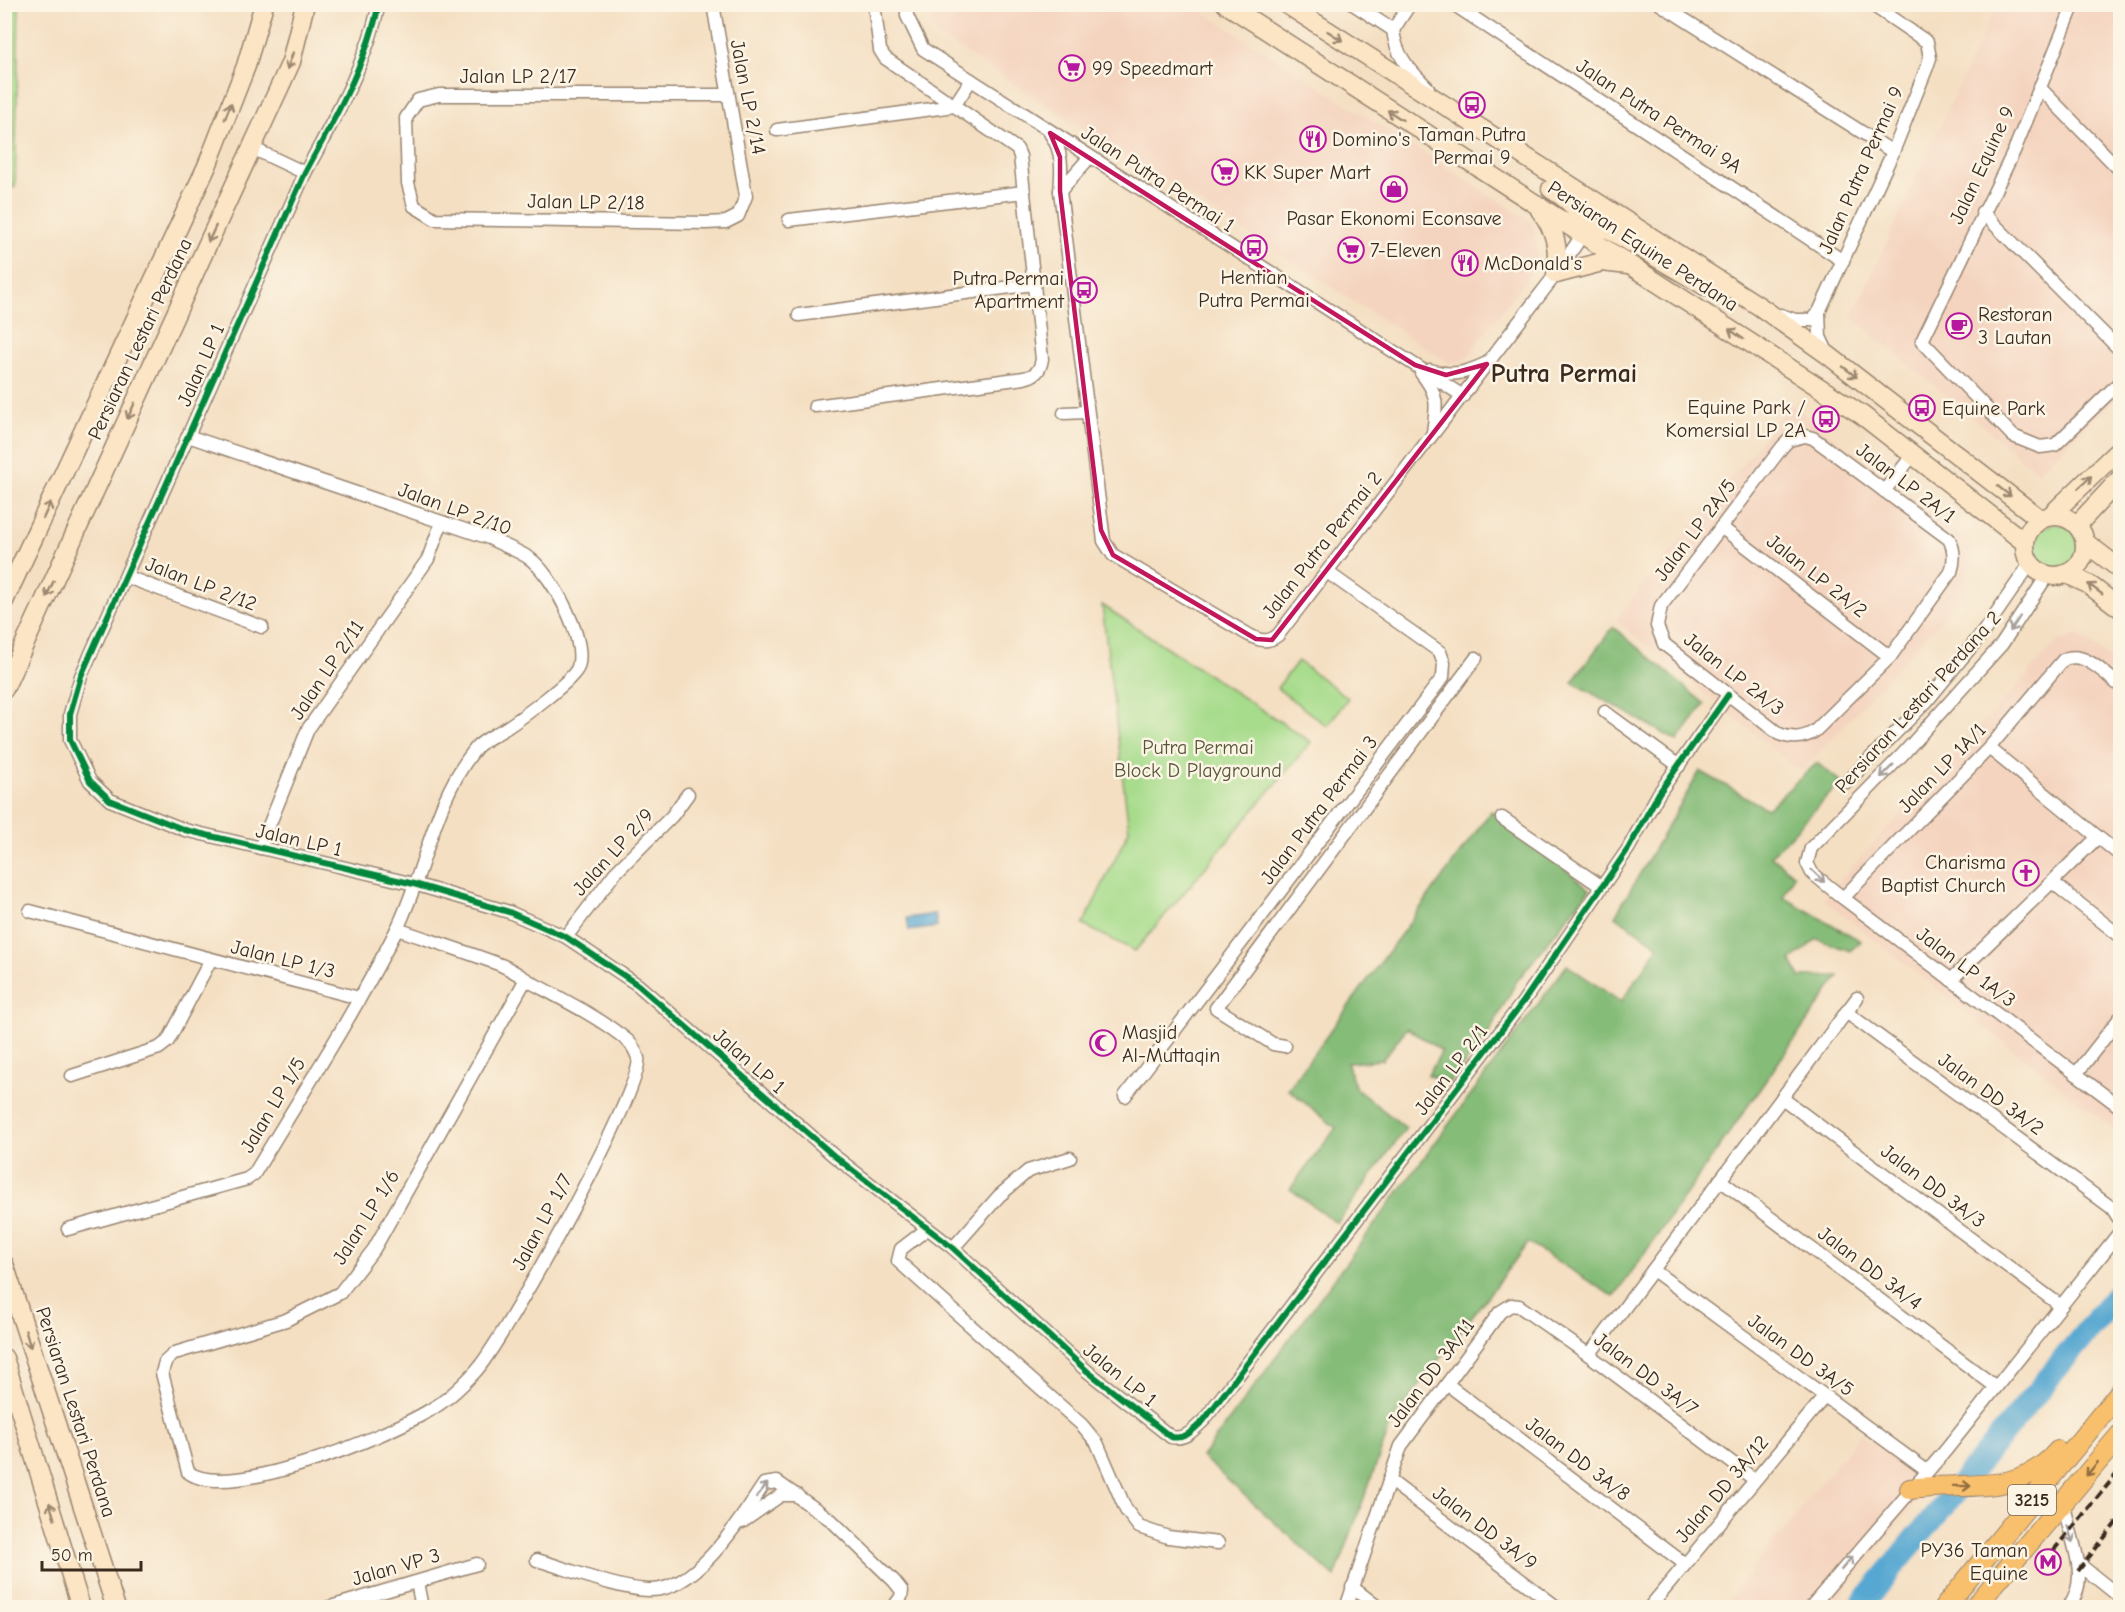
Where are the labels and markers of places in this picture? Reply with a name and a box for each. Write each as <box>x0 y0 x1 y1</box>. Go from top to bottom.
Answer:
supermarket icon: 99 Speedmart <box>1057 53 1087 83</box>
place label: 99 Speedmart <box>1092 57 1214 80</box>
bus stop icon: Taman Putra Permai 9 <box>1457 90 1487 120</box>
place label: Taman Putra Permai 9 <box>1418 123 1526 169</box>
restaurant icon: Domino's <box>1298 124 1328 154</box>
place label: Domino's <box>1332 128 1410 151</box>
supermarket icon: KK Super Mart <box>1210 157 1240 187</box>
place label: KK Super Mart <box>1244 161 1372 184</box>
shop icon: Pasar Ekonomi Econsave <box>1379 174 1409 204</box>
place label: Pasar Ekonomi Econsave <box>1286 207 1502 230</box>
bus stop icon: Hentian Putra Permai <box>1239 233 1269 263</box>
supermarket icon: 7-Eleven <box>1336 235 1366 265</box>
place label: 7-Eleven <box>1370 239 1441 262</box>
restaurant icon: McDonald's <box>1450 248 1480 278</box>
place label: McDonald's <box>1484 252 1582 275</box>
place label: Hentian Putra Permai <box>1198 266 1310 312</box>
place label: Putra Permai Apartment <box>953 267 1065 313</box>
bus stop icon: Putra Permai Apartment <box>1069 275 1099 305</box>
place label: Restoran 3 Lautan <box>1978 303 2053 349</box>
cafe icon: Restoran 3 Lautan <box>1944 311 1974 341</box>
bus stop icon: Equine Park <box>1907 393 1937 423</box>
place label: Equine Park / Komersial LP 2A <box>1666 396 1806 442</box>
place label: Equine Park <box>1942 397 2046 420</box>
bus stop icon: Equine Park / Komersial LP 2A <box>1811 404 1841 434</box>
place label: Charisma Baptist Church <box>1881 851 2006 897</box>
church icon: Charisma Baptist Church <box>2011 858 2041 888</box>
place label: Masjid Al-Muttaqin <box>1122 1021 1220 1067</box>
mosque icon: Masjid Al-Muttaqin <box>1088 1028 1118 1058</box>
place label: PY36 Taman Equine <box>1920 1539 2028 1585</box>
metro station icon: PY36 Taman Equine <box>2033 1547 2063 1577</box>

